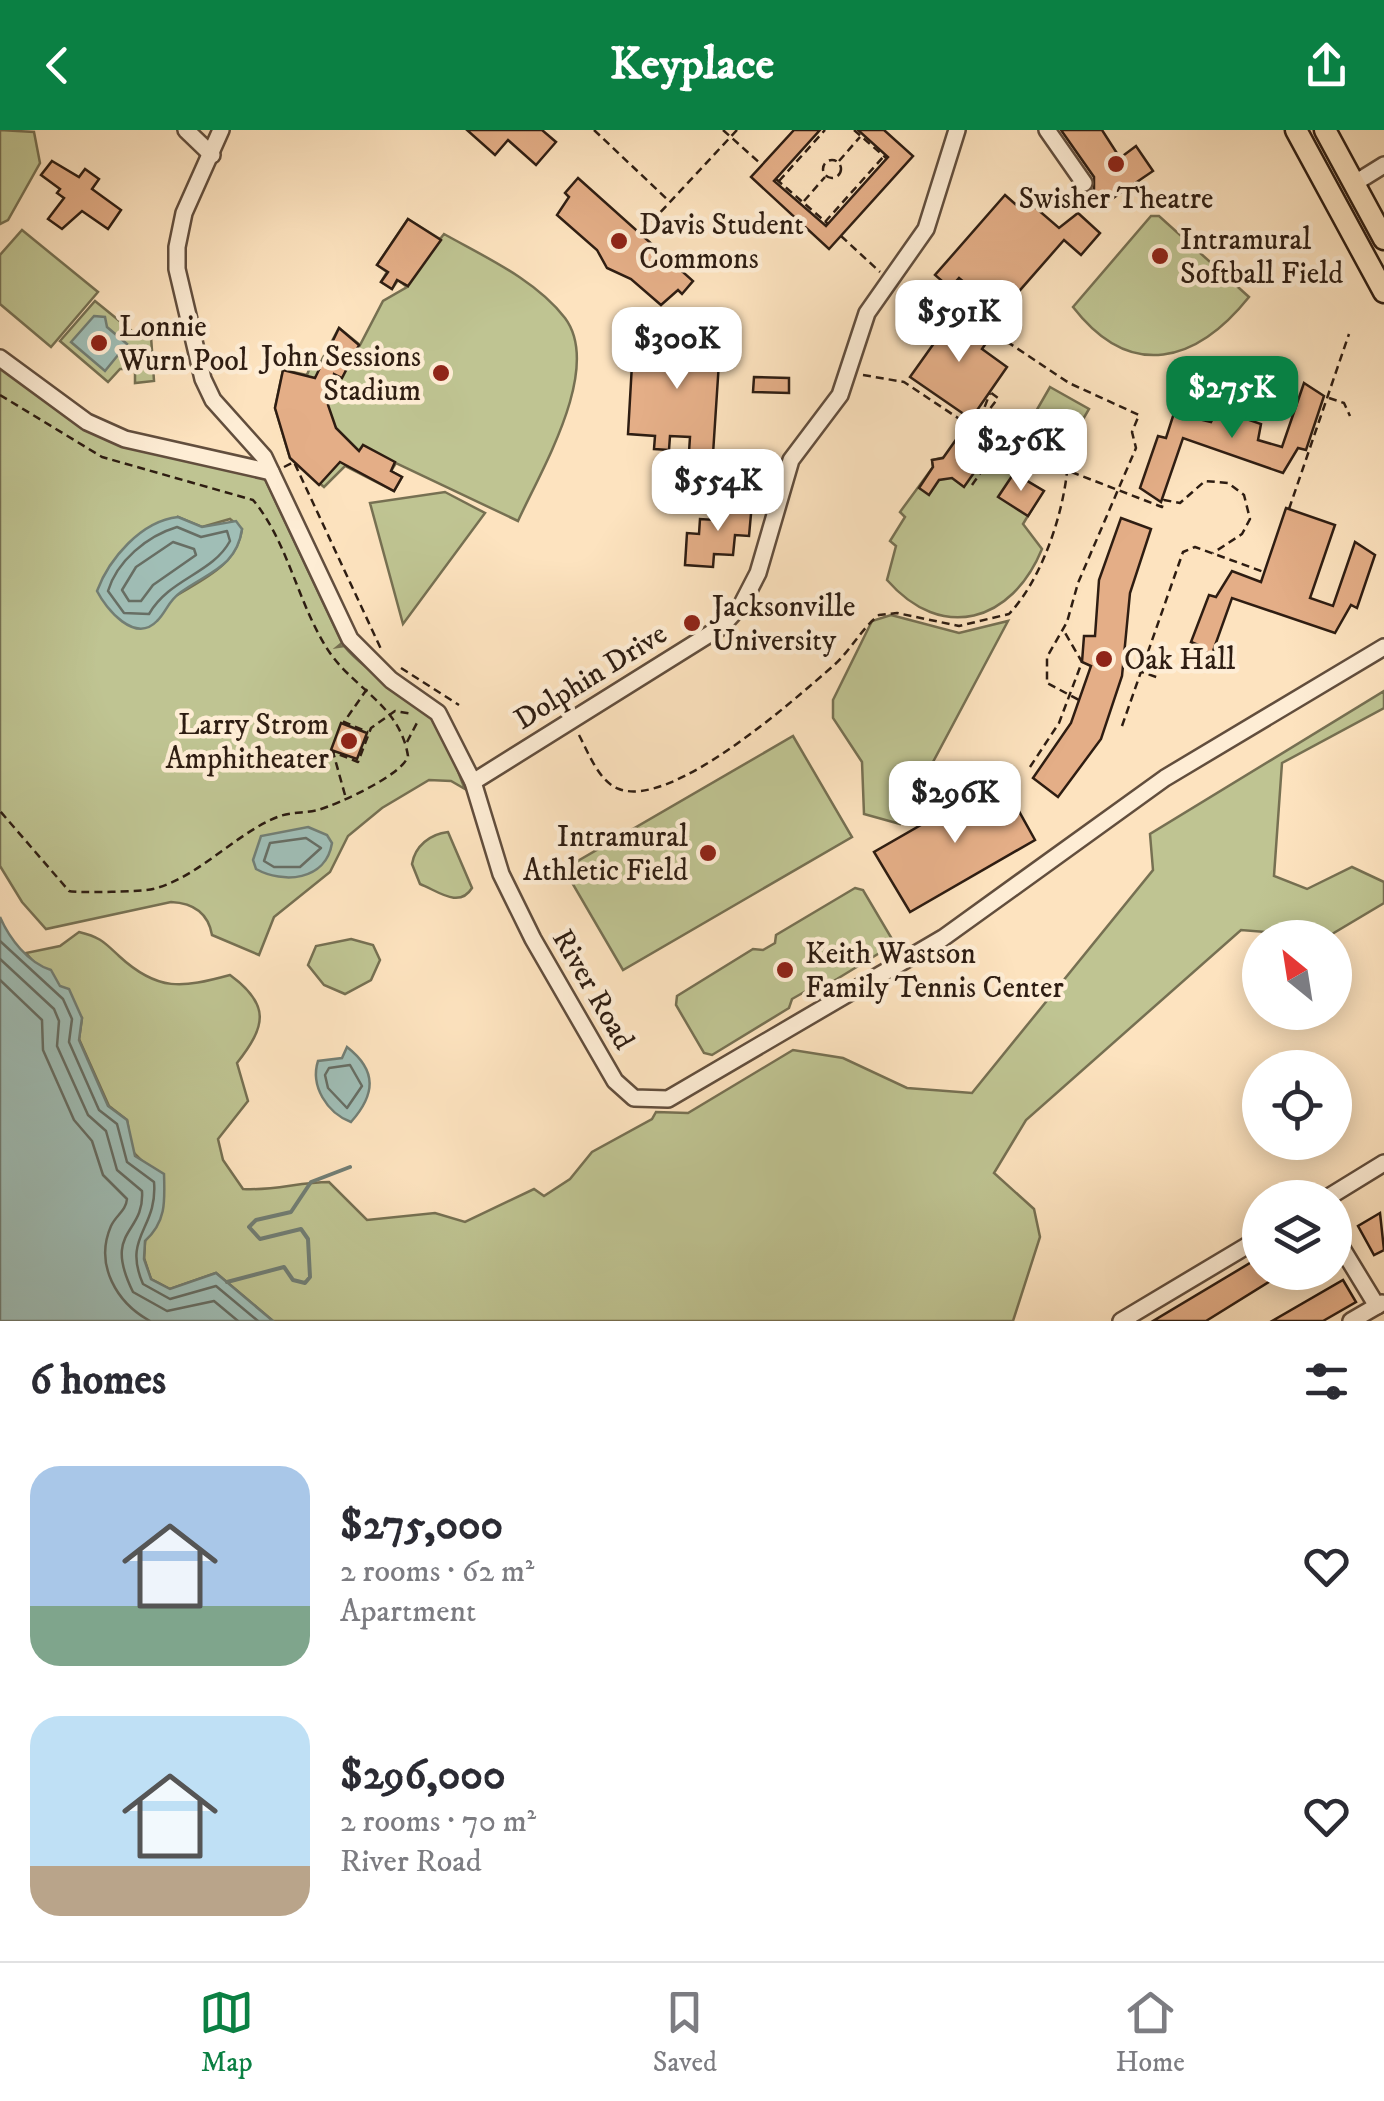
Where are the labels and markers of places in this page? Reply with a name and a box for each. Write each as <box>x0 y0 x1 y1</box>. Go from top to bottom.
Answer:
marker: Swisher Theatre <box>1105 153 1127 175</box>
place label: Swisher Theatre <box>1019 181 1213 218</box>
place label: Davis Student Commons <box>639 207 804 278</box>
place label: Intramural Softball Field <box>1180 222 1343 293</box>
marker: Davis Student Commons <box>608 230 630 252</box>
marker: Intramural Softball Field <box>1149 245 1171 267</box>
pin: $591K <box>889 280 1029 365</box>
pin: $300K <box>607 307 747 392</box>
place label: Lonnie Wurn Pool <box>118 309 248 380</box>
marker: Lonnie Wurn Pool <box>88 332 110 354</box>
place label: John Sessions Stadium <box>258 339 421 410</box>
pin: $275K <box>1162 356 1302 441</box>
marker: John Sessions Stadium <box>430 362 452 384</box>
pin: $256K <box>951 409 1091 494</box>
pin: $554K <box>648 449 788 534</box>
place label: Jacksonville University <box>709 589 855 660</box>
marker: Jacksonville University <box>681 612 703 634</box>
place label: Oak Hall <box>1124 642 1235 679</box>
marker: Oak Hall <box>1093 648 1115 670</box>
place label: Larry Strom Amphitheater <box>165 707 329 778</box>
marker: Larry Strom Amphitheater <box>338 730 360 752</box>
pin: $296K <box>885 761 1025 846</box>
place label: Intramural Athletic Field <box>523 819 688 890</box>
marker: Intramural Athletic Field <box>697 842 719 864</box>
place label: Keith Wastson Family Tennis Center <box>805 936 1064 1007</box>
marker: Keith Wastson Family Tennis Center <box>774 959 796 981</box>

